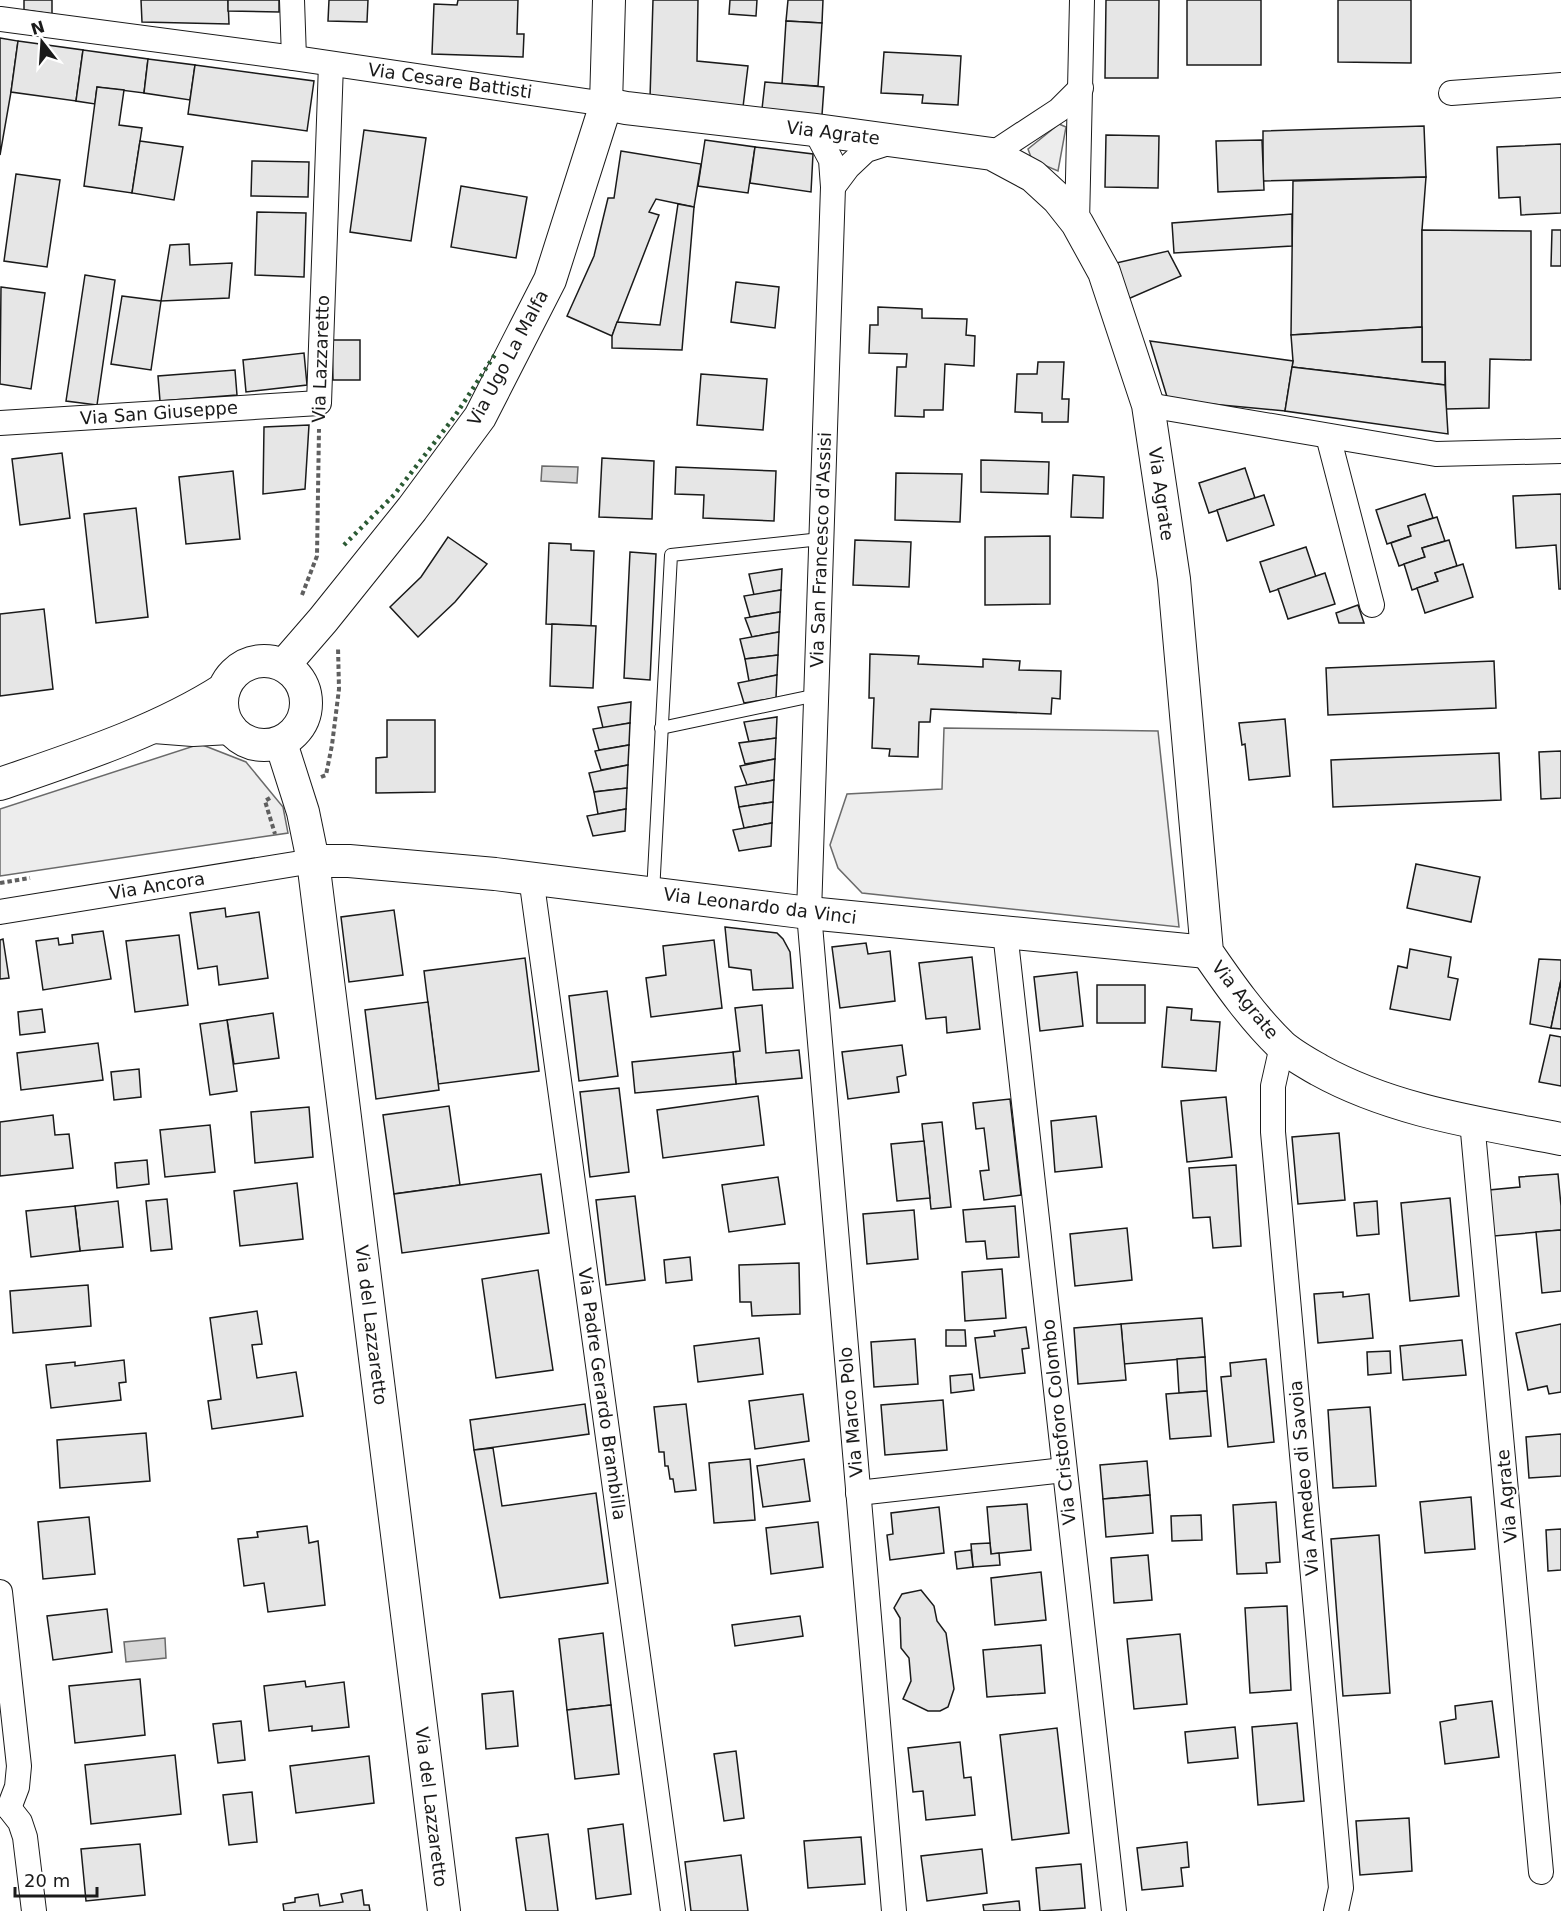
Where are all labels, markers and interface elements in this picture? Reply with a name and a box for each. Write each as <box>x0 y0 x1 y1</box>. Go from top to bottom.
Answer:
north arrow <box>12 12 72 72</box>
text: N <box>29 17 47 39</box>
street label: Via Cesare Battisti <box>367 59 533 102</box>
street label: Via Agrate <box>785 116 881 149</box>
street label: Via Ugo La Malfa <box>463 286 552 429</box>
street label: Via Lazzaretto <box>308 295 333 423</box>
street label: Via San Giuseppe <box>79 397 239 428</box>
street label: Via San Francesco d'Assisi <box>806 432 835 668</box>
street label: Via Agrate <box>1145 446 1178 542</box>
street label: Via Ancora <box>108 868 206 903</box>
street label: Via Leonardo da Vinci <box>662 883 858 928</box>
street label: Via Agrate <box>1208 957 1283 1043</box>
street label: Via del Lazzaretto <box>351 1244 392 1406</box>
street label: Via Padre Gerardo Brambilla <box>574 1266 631 1521</box>
street label: Via Cristoforo Colombo <box>1037 1318 1080 1526</box>
street label: Via Marco Polo <box>834 1346 867 1478</box>
street label: Via Amedeo di Savoia <box>1284 1379 1323 1577</box>
street label: Via Agrate <box>1492 1448 1521 1544</box>
street label: Via del Lazzaretto <box>411 1726 452 1888</box>
scale bar <box>15 1860 98 1898</box>
text: 20 m <box>24 1870 70 1891</box>

